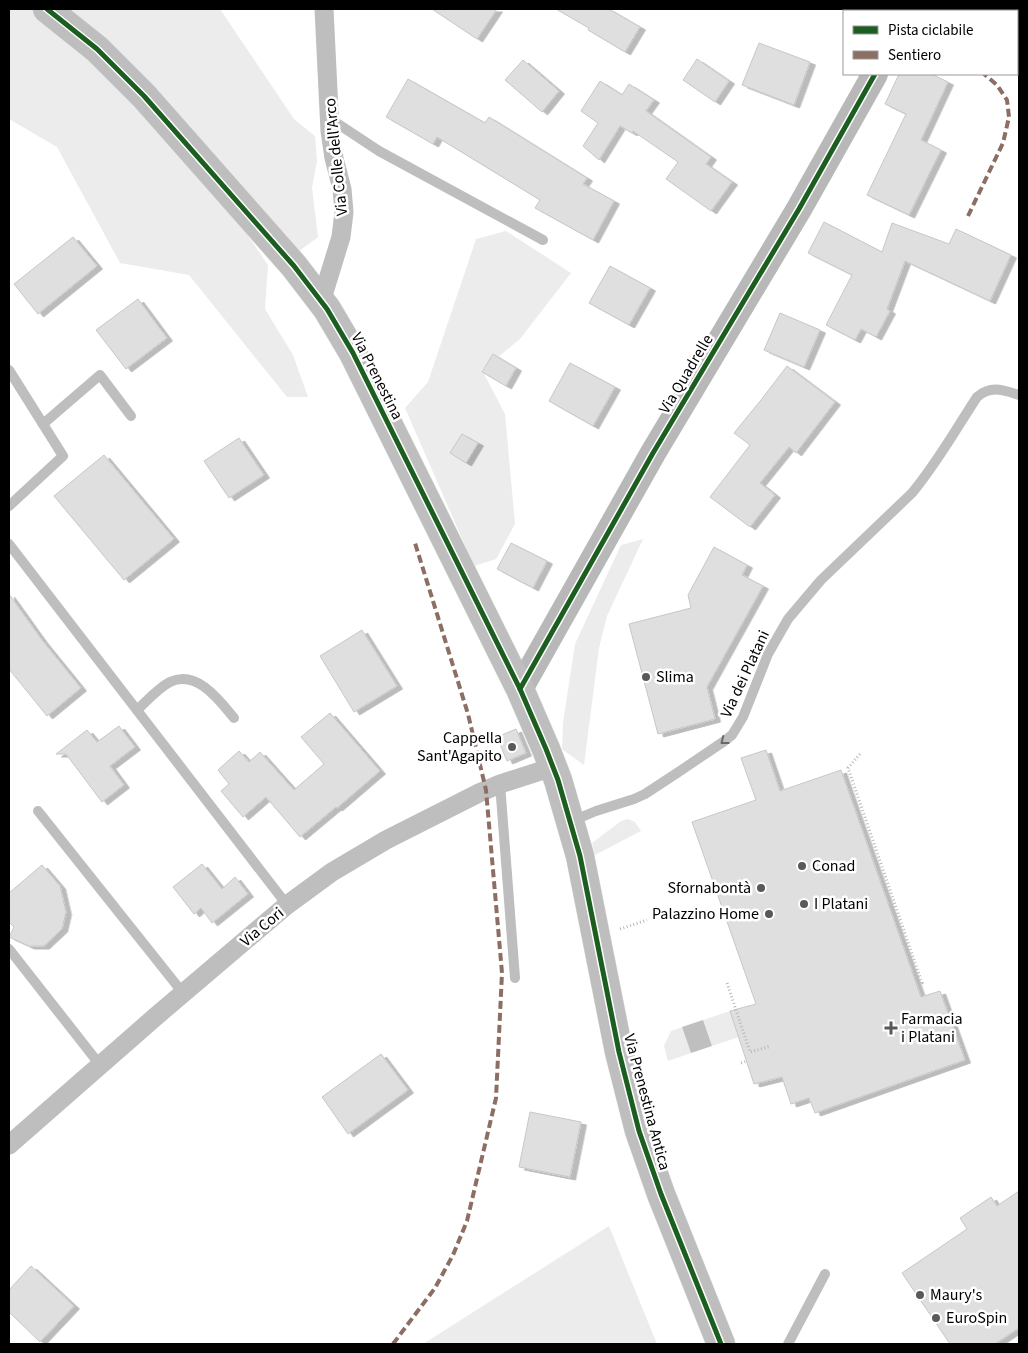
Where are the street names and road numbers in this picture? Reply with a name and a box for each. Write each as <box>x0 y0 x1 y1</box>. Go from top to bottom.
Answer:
street label: Via Colle dell'Arco <box>319 97 353 217</box>
street label: Via Prenestina <box>346 329 408 423</box>
street label: Via Quadrelle <box>654 330 718 418</box>
street label: Via dei Platani <box>715 627 775 721</box>
street label: Via Cori <box>235 902 289 952</box>
street label: Via Prenestina Antica <box>618 1031 676 1173</box>

